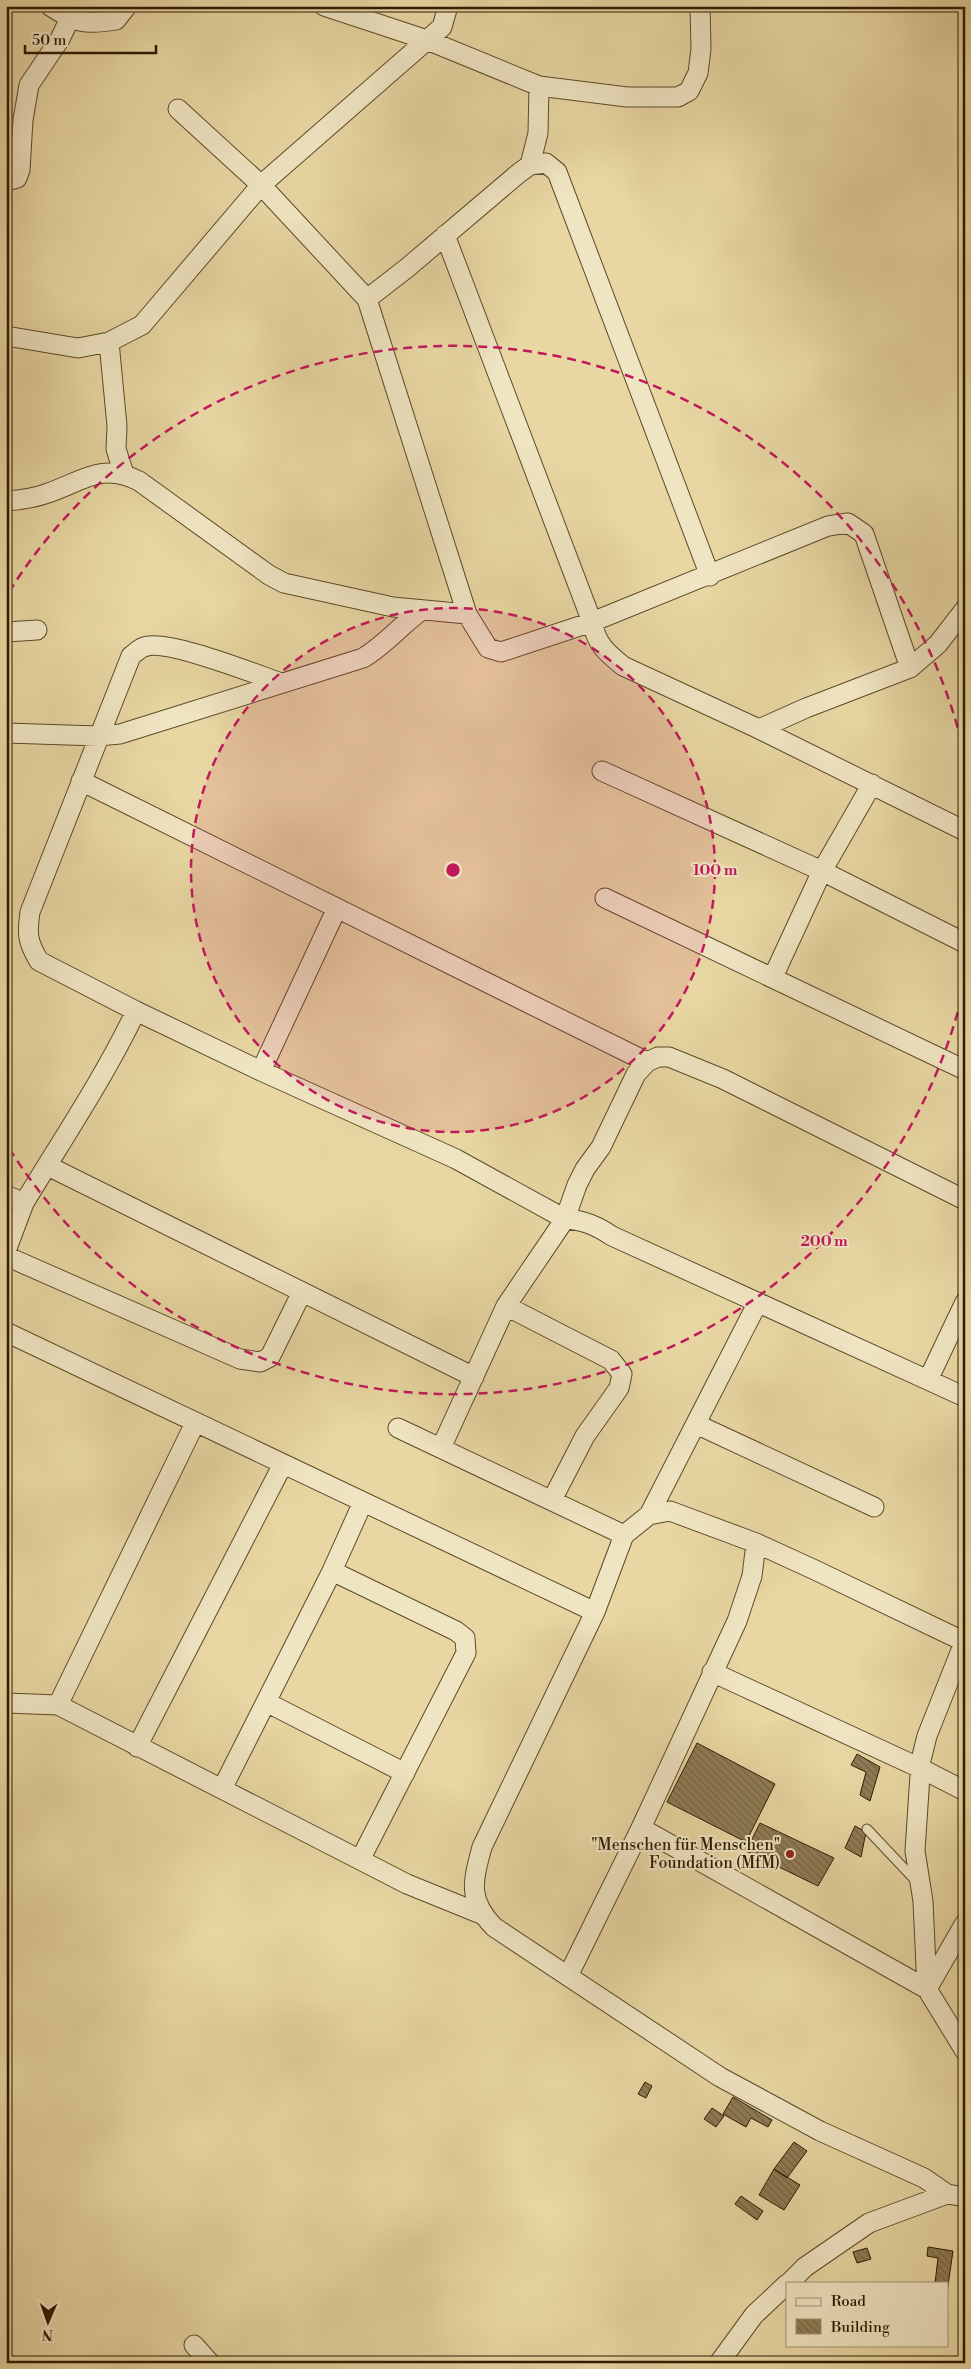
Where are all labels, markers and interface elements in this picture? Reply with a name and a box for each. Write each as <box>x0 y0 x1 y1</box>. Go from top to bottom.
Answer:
scale bar <box>25 22 156 54</box>
text: 50 m <box>32 31 66 50</box>
centre of rings <box>444 861 462 879</box>
text: 100 m <box>693 861 738 880</box>
text: 200 m <box>800 1232 848 1251</box>
place label: "Menschen für Menschen" Foundation (MfM) <box>591 1835 780 1873</box>
marker: "Menschen für Menschen" Foundation (MfM) <box>784 1848 796 1860</box>
legend <box>786 2282 948 2346</box>
text: Road <box>831 2292 866 2311</box>
north arrow <box>22 2296 72 2346</box>
text: Building <box>830 2318 890 2337</box>
text: N <box>42 2325 53 2343</box>

